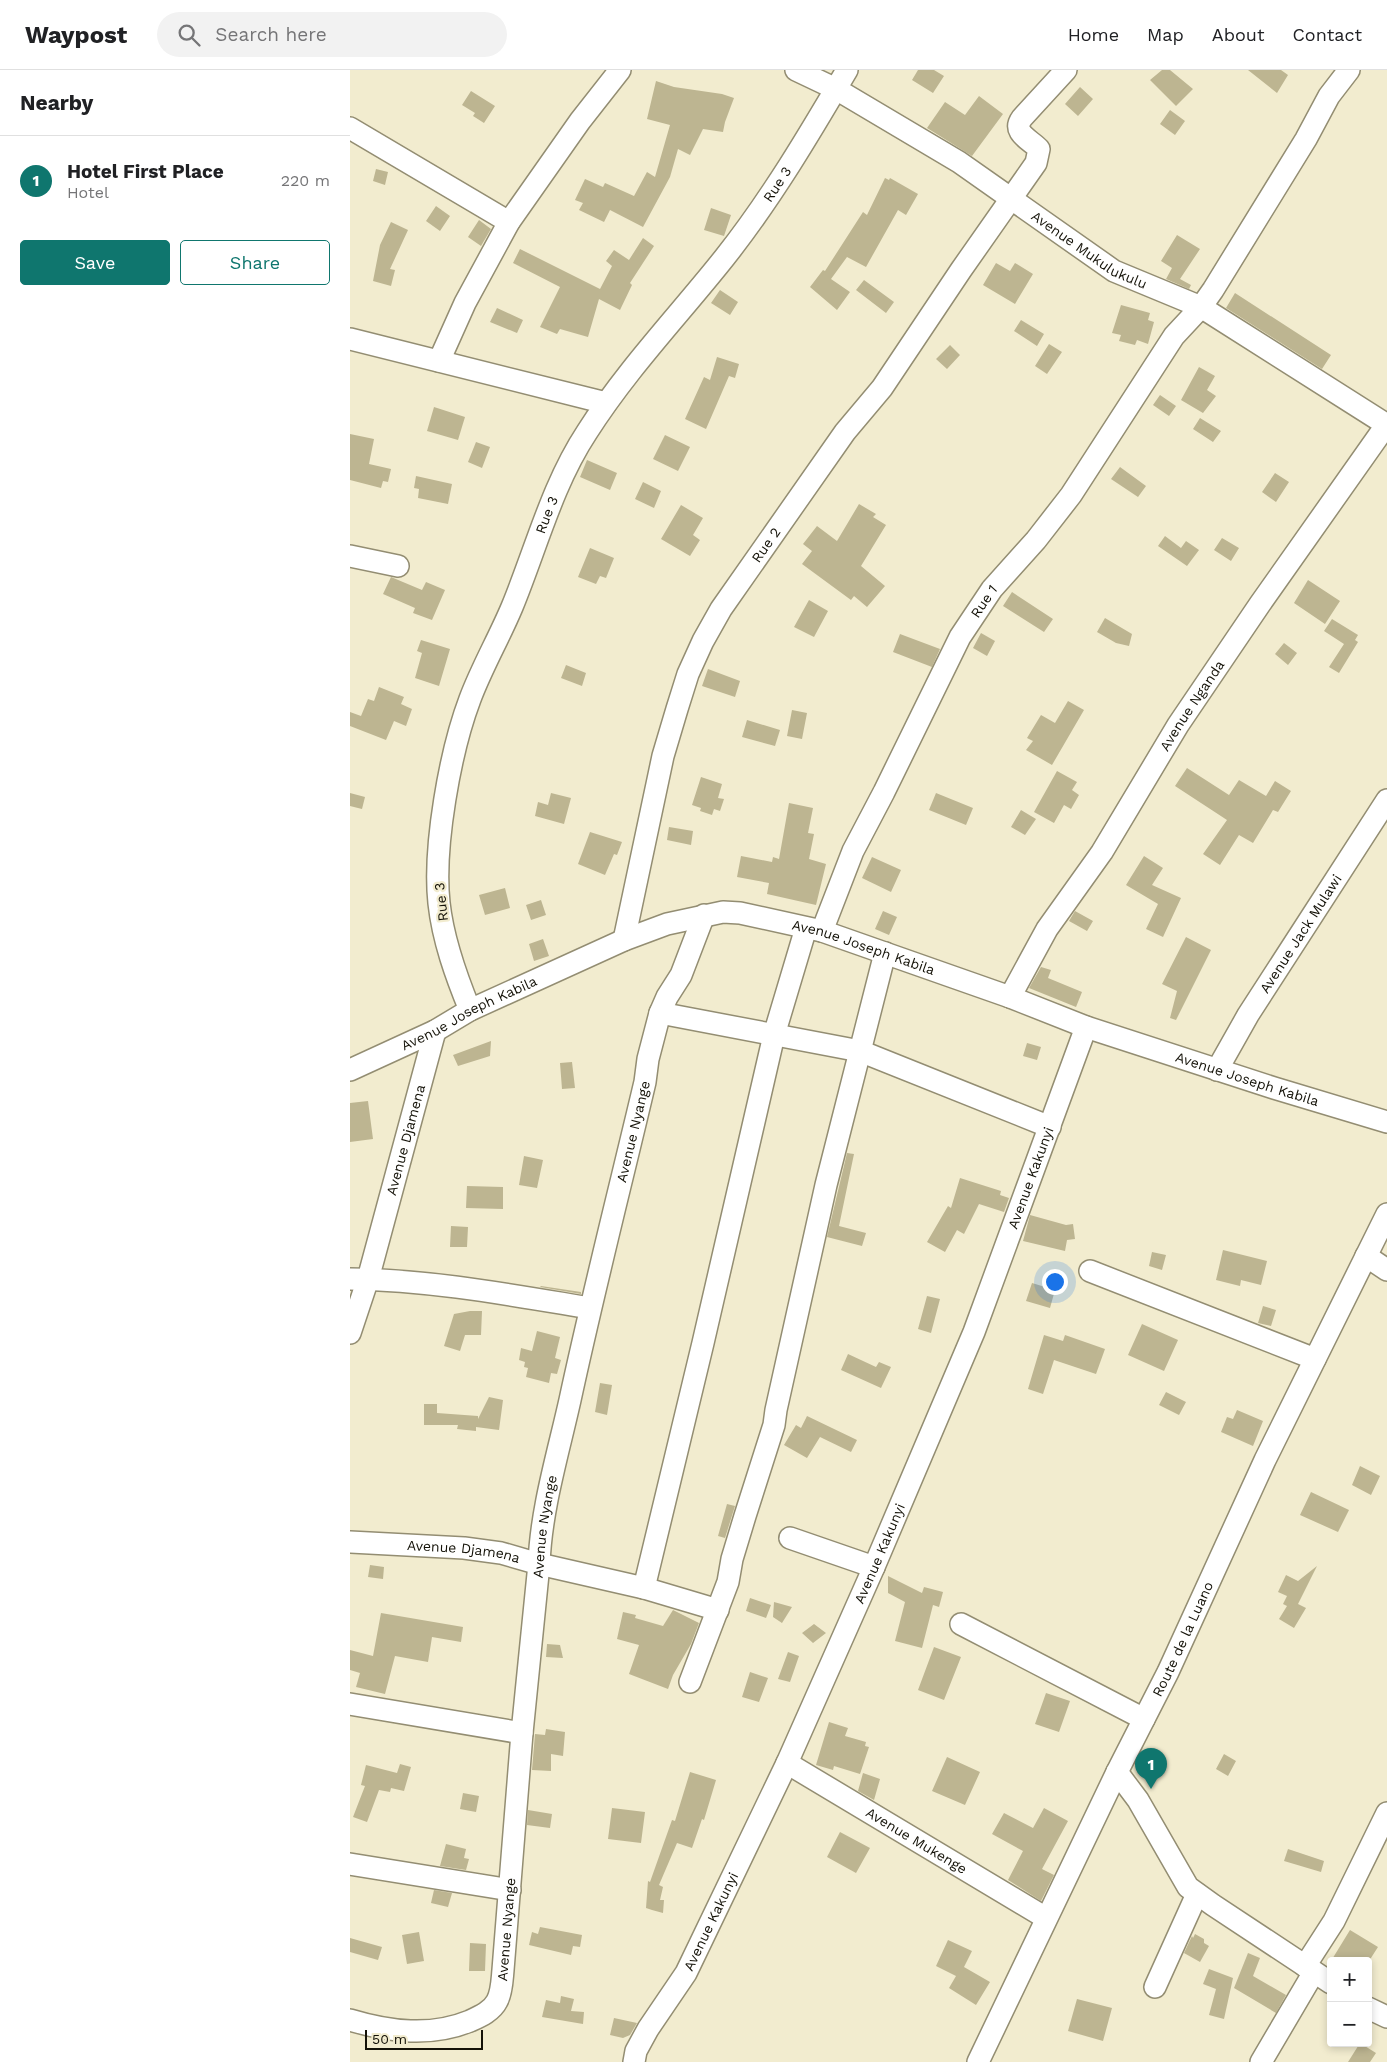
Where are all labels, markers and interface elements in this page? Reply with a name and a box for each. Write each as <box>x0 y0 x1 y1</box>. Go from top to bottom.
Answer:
search box <box>157 12 507 57</box>
text: Waypost <box>25 21 127 49</box>
icon: search <box>175 21 203 49</box>
text: Search here <box>215 23 327 46</box>
text: Home <box>1068 24 1119 45</box>
text: Map <box>1147 24 1184 45</box>
text: About <box>1212 24 1264 45</box>
text: Contact <box>1292 24 1362 45</box>
text: Nearby <box>20 90 93 115</box>
text: Hotel First Place <box>67 160 224 183</box>
street label: Rue 3 <box>760 164 794 205</box>
text: 1 <box>33 171 39 190</box>
text: 220 m <box>281 171 330 190</box>
text: Hotel <box>67 183 109 202</box>
street label: Avenue Mukulukulu <box>1029 208 1150 292</box>
button: Save <box>20 240 170 285</box>
button: Share <box>180 240 330 285</box>
street label: Rue 3 <box>532 494 561 536</box>
street label: Rue 2 <box>748 524 784 565</box>
street label: Rue 1 <box>967 581 1000 621</box>
street label: Avenue Nganda <box>1156 657 1228 754</box>
street label: Avenue Jack Mulawi <box>1256 871 1345 996</box>
street label: Rue 3 <box>431 882 451 922</box>
street label: Avenue Joseph Kabila <box>791 917 937 978</box>
street label: Avenue Joseph Kabila <box>399 973 539 1053</box>
street label: Avenue Joseph Kabila <box>1174 1049 1321 1109</box>
street label: Avenue Nyange <box>613 1079 653 1184</box>
street label: Avenue Djamena <box>383 1083 428 1197</box>
street label: Avenue Kakunyi <box>1005 1125 1057 1231</box>
your location <box>1042 1269 1068 1295</box>
street label: Avenue Nyange <box>530 1474 560 1579</box>
street label: Avenue Kakunyi <box>851 1501 908 1606</box>
street label: Avenue Djamena <box>406 1537 522 1566</box>
street label: Route de la Luano <box>1149 1579 1216 1699</box>
pin: 1 <box>1135 1748 1167 1789</box>
street label: Avenue Mukenge <box>863 1804 970 1877</box>
street label: Avenue Kakunyi <box>680 1870 741 1973</box>
street label: Avenue Nyange <box>494 1877 518 1982</box>
map controls <box>1327 1957 1372 2047</box>
button: + <box>1327 1957 1372 2002</box>
button: − <box>1327 2002 1372 2047</box>
scale bar <box>365 2027 482 2050</box>
text: 50 m <box>372 2031 407 2047</box>

